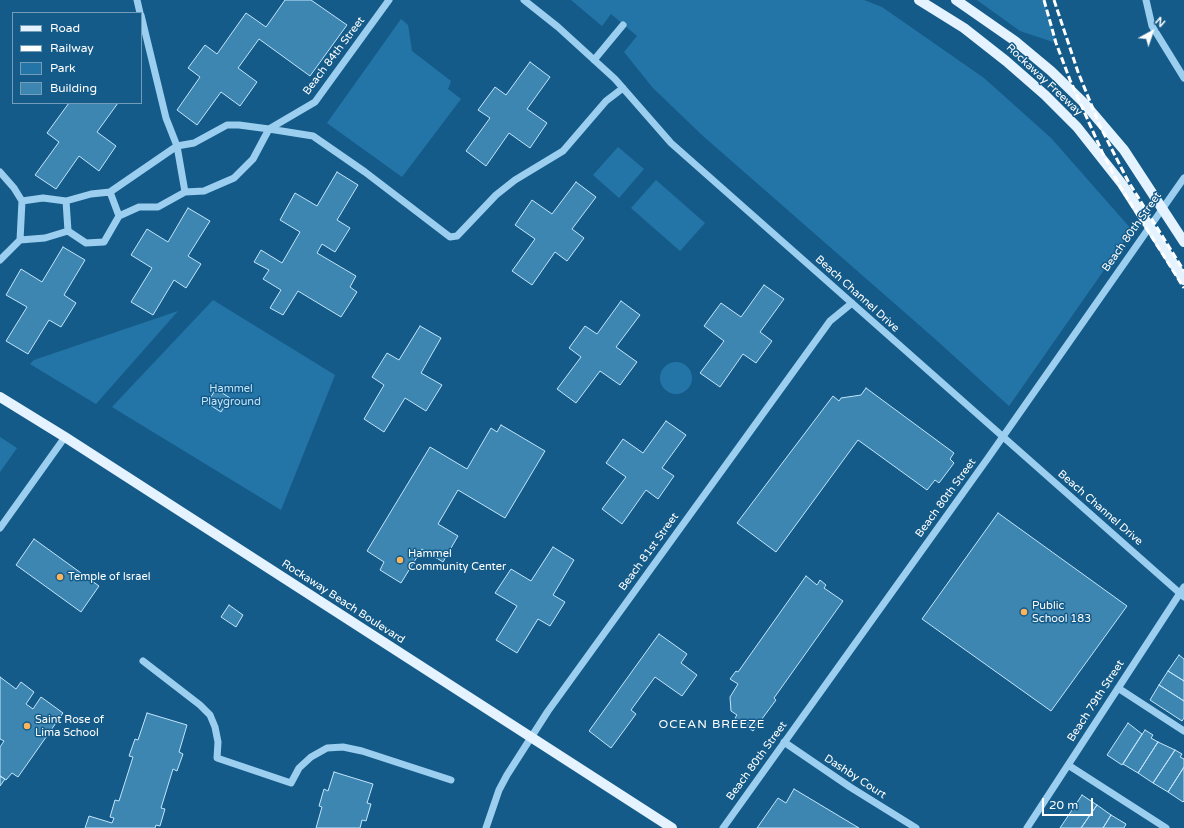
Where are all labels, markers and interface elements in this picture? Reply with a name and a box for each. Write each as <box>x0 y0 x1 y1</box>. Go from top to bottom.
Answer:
legend <box>12 12 142 104</box>
north arrow <box>1132 12 1172 52</box>
street label: Beach 84th Street <box>300 14 368 98</box>
text: N <box>1152 15 1168 30</box>
text: Road <box>50 21 80 35</box>
text: Railway <box>50 41 94 55</box>
street label: Rockaway Freeway <box>1003 41 1085 119</box>
text: Park <box>50 61 76 75</box>
text: Building <box>50 81 97 95</box>
street label: Beach 80th Street <box>1100 190 1164 274</box>
street label: Beach Channel Drive <box>812 253 902 335</box>
park label: Hammel Playground <box>201 382 261 408</box>
street label: Beach 80th Street <box>913 456 979 540</box>
street label: Beach Channel Drive <box>1055 468 1145 548</box>
street label: Beach 81st Street <box>616 511 682 593</box>
place label: Hammel Community Center <box>408 547 506 573</box>
marker: Hammel Community Center <box>395 555 405 565</box>
street label: Rockaway Beach Boulevard <box>279 557 407 647</box>
place label: Temple of Israel <box>68 570 150 584</box>
marker: Temple of Israel <box>55 572 65 582</box>
place label: Public School 183 <box>1032 599 1091 625</box>
marker: Public School 183 <box>1019 607 1029 617</box>
street label: Beach 79th Street <box>1065 658 1127 744</box>
place label: Saint Rose of Lima School <box>35 713 104 739</box>
district label: OCEAN BREEZE <box>659 718 765 732</box>
street label: Beach 80th Street <box>724 719 790 803</box>
marker: Saint Rose of Lima School <box>22 721 32 731</box>
street label: Dashby Court <box>822 752 888 802</box>
scale bar <box>1044 790 1095 816</box>
text: 20 m <box>1049 798 1078 812</box>

